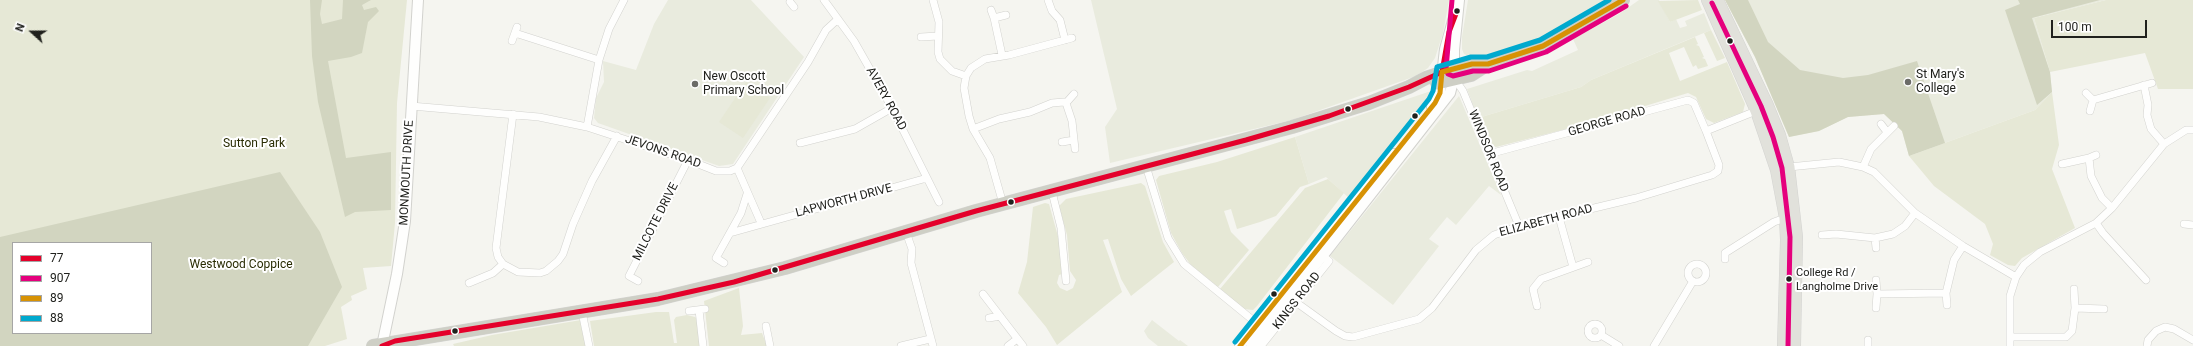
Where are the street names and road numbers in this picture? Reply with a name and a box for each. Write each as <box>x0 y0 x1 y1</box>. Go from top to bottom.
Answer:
street label: AVERY ROAD <box>863 65 909 133</box>
street label: GEORGE ROAD <box>1567 104 1647 140</box>
street label: WINDSOR ROAD <box>1465 108 1511 194</box>
street label: MONMOUTH DRIVE <box>397 120 417 226</box>
street label: JEVONS ROAD <box>623 132 703 172</box>
street label: MILCOTE DRIVE <box>630 181 682 263</box>
street label: LAPWORTH DRIVE <box>794 181 894 221</box>
street label: ELIZABETH ROAD <box>1498 202 1594 240</box>
street label: KINGS ROAD <box>1270 269 1324 333</box>

